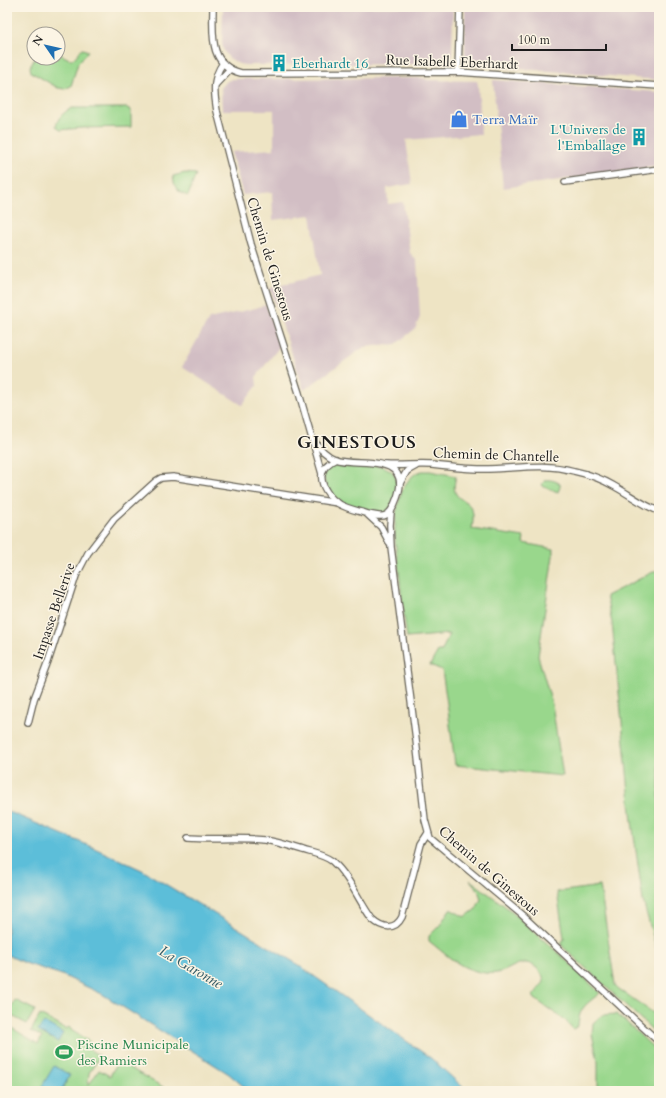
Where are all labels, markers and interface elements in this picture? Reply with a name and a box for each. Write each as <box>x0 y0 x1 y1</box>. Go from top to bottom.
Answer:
north arrow <box>26 26 66 66</box>
scale bar <box>512 26 606 52</box>
text: N <box>29 32 47 49</box>
text: 100 m <box>518 32 551 48</box>
street label: Rue Isabelle Eberhardt <box>385 50 519 74</box>
building icon: Eberhardt 16 <box>269 53 289 73</box>
place label: Eberhardt 16 <box>292 54 368 73</box>
shop icon: Terra Maïr <box>449 109 469 129</box>
place label: Terra Maïr <box>472 110 539 129</box>
place label: L'Univers de l'Emballage <box>550 120 626 155</box>
building icon: L'Univers de l'Emballage <box>629 127 649 147</box>
street label: Chemin de Ginestous <box>242 195 298 323</box>
district label: GINESTOUS <box>297 430 417 455</box>
street label: Chemin de Chantelle <box>432 443 560 467</box>
street label: Impasse Bellerive <box>29 560 79 662</box>
street label: Chemin de Ginestous <box>434 822 544 920</box>
water label: La Garonne <box>155 941 227 993</box>
place label: Piscine Municipale des Ramiers <box>77 1035 189 1070</box>
sports icon: Piscine Municipale des Ramiers <box>54 1042 74 1062</box>

